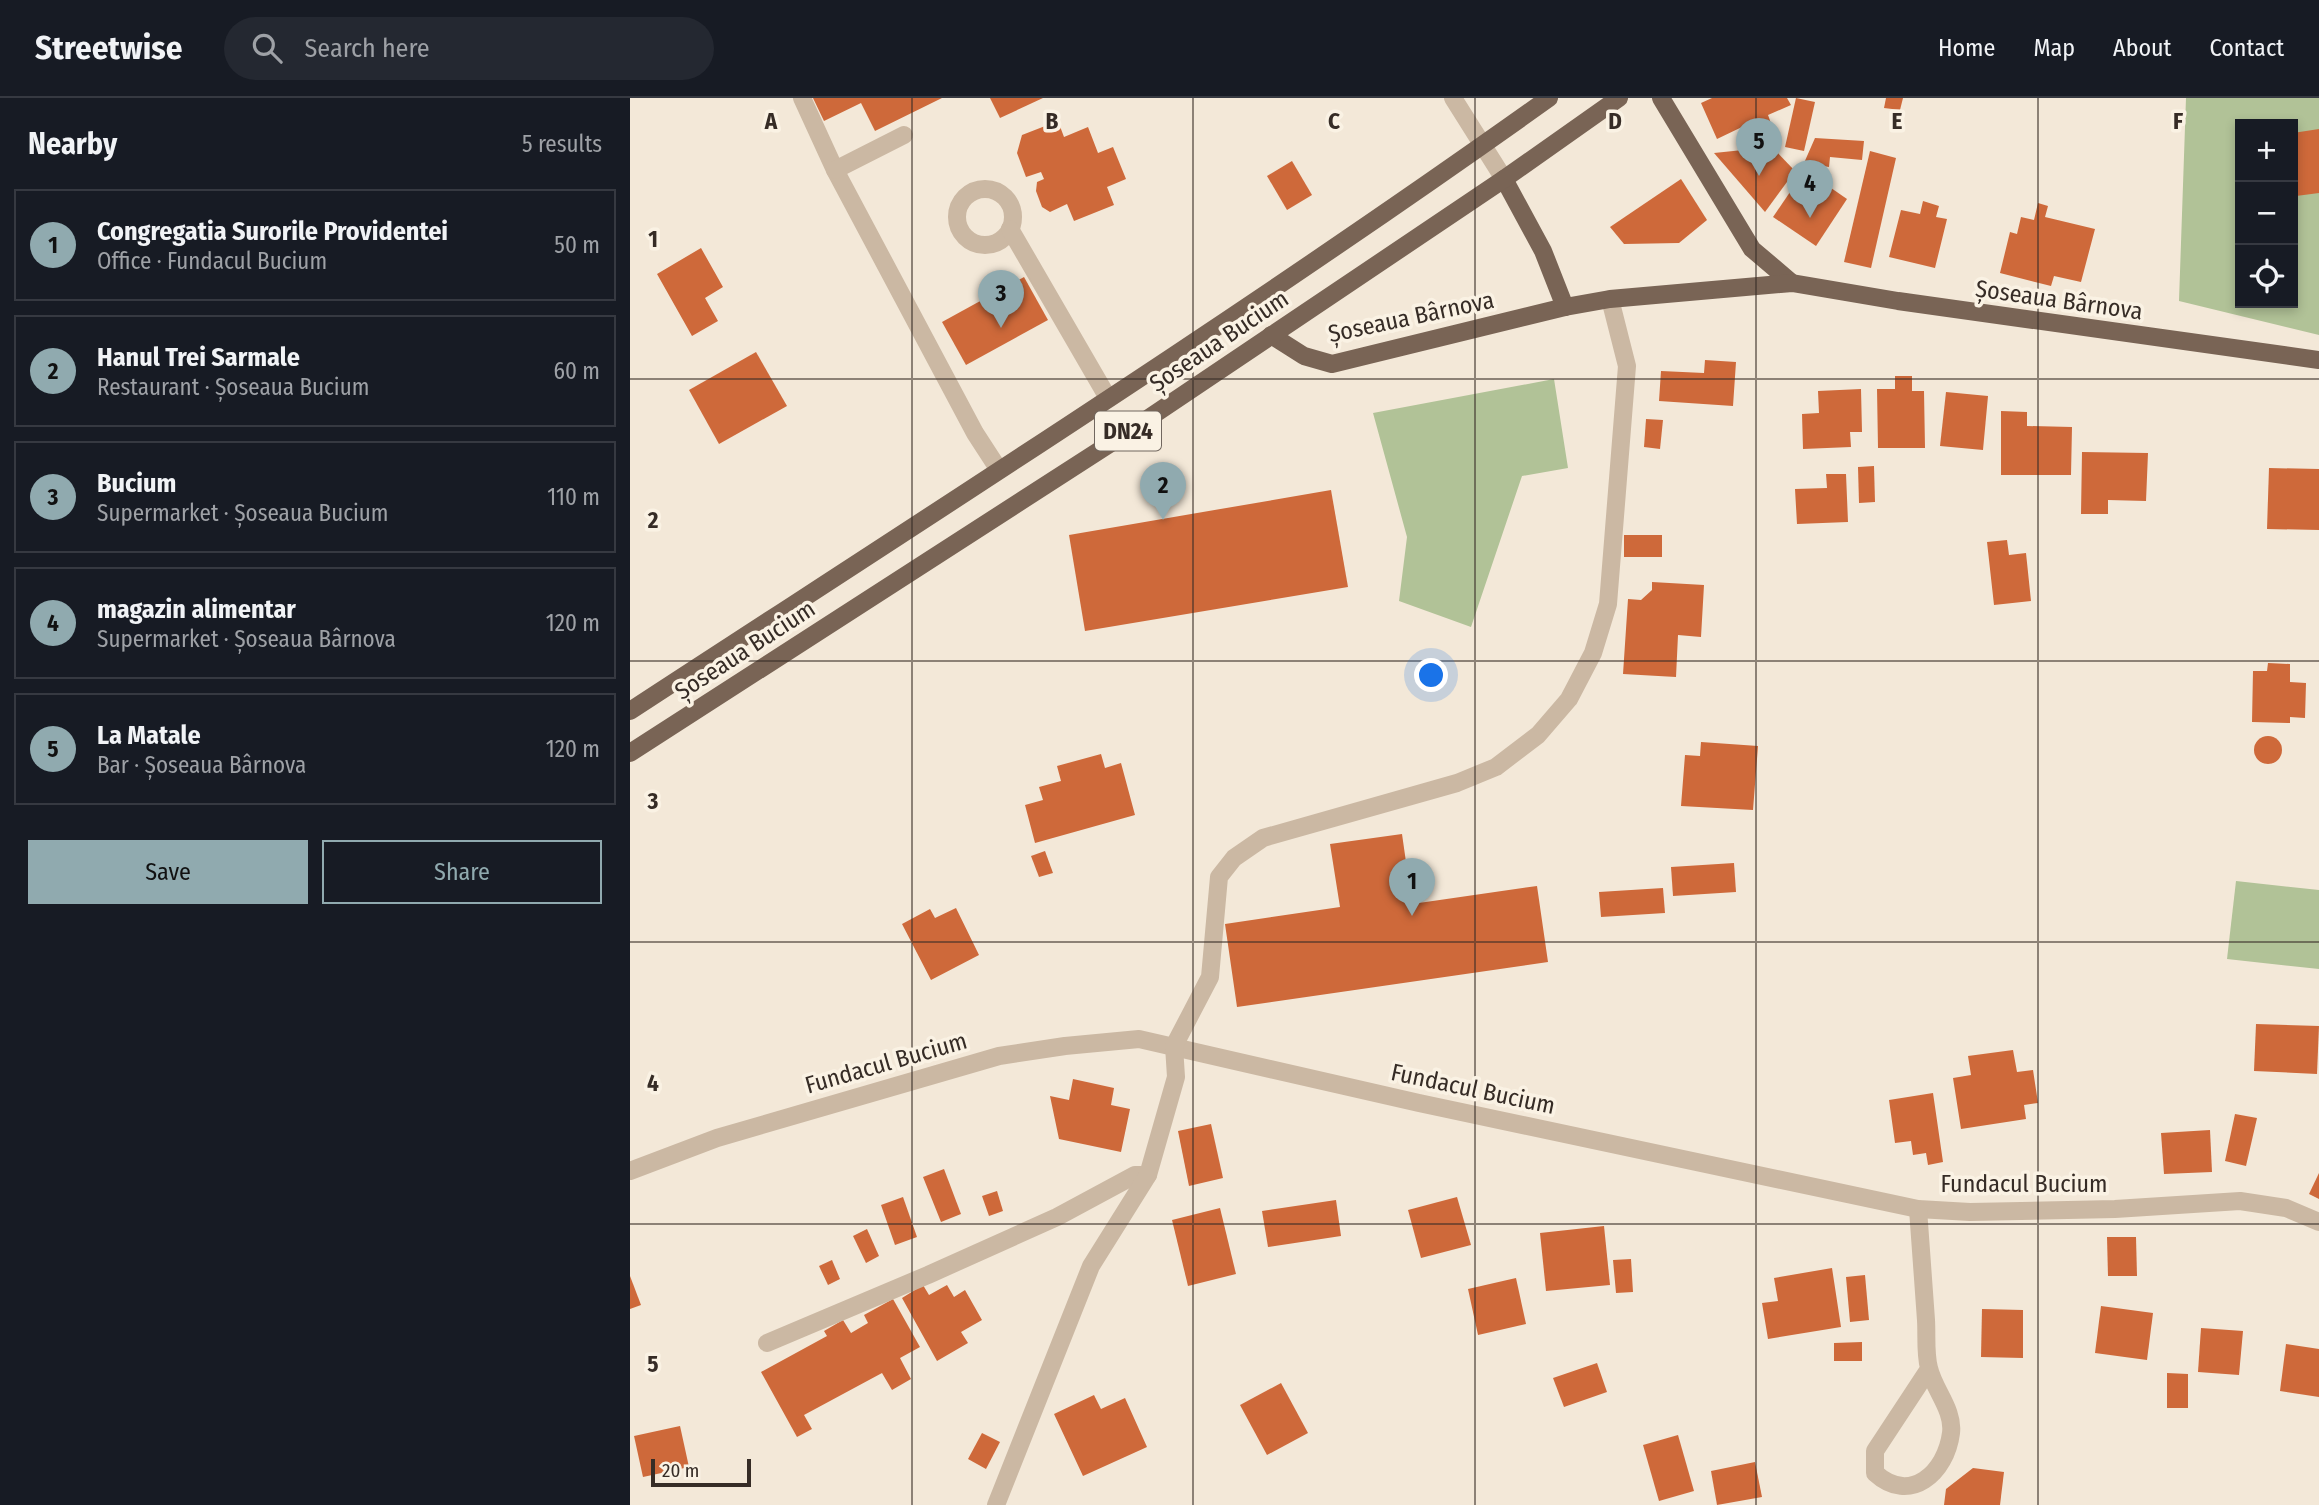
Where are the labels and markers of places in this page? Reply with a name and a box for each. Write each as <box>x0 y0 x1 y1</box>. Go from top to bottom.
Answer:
pin: 5 <box>1736 118 1782 176</box>
pin: 4 <box>1787 160 1833 218</box>
pin: 3 <box>978 270 1024 328</box>
pin: 2 <box>1140 462 1186 520</box>
pin: 1 <box>1389 858 1435 916</box>

